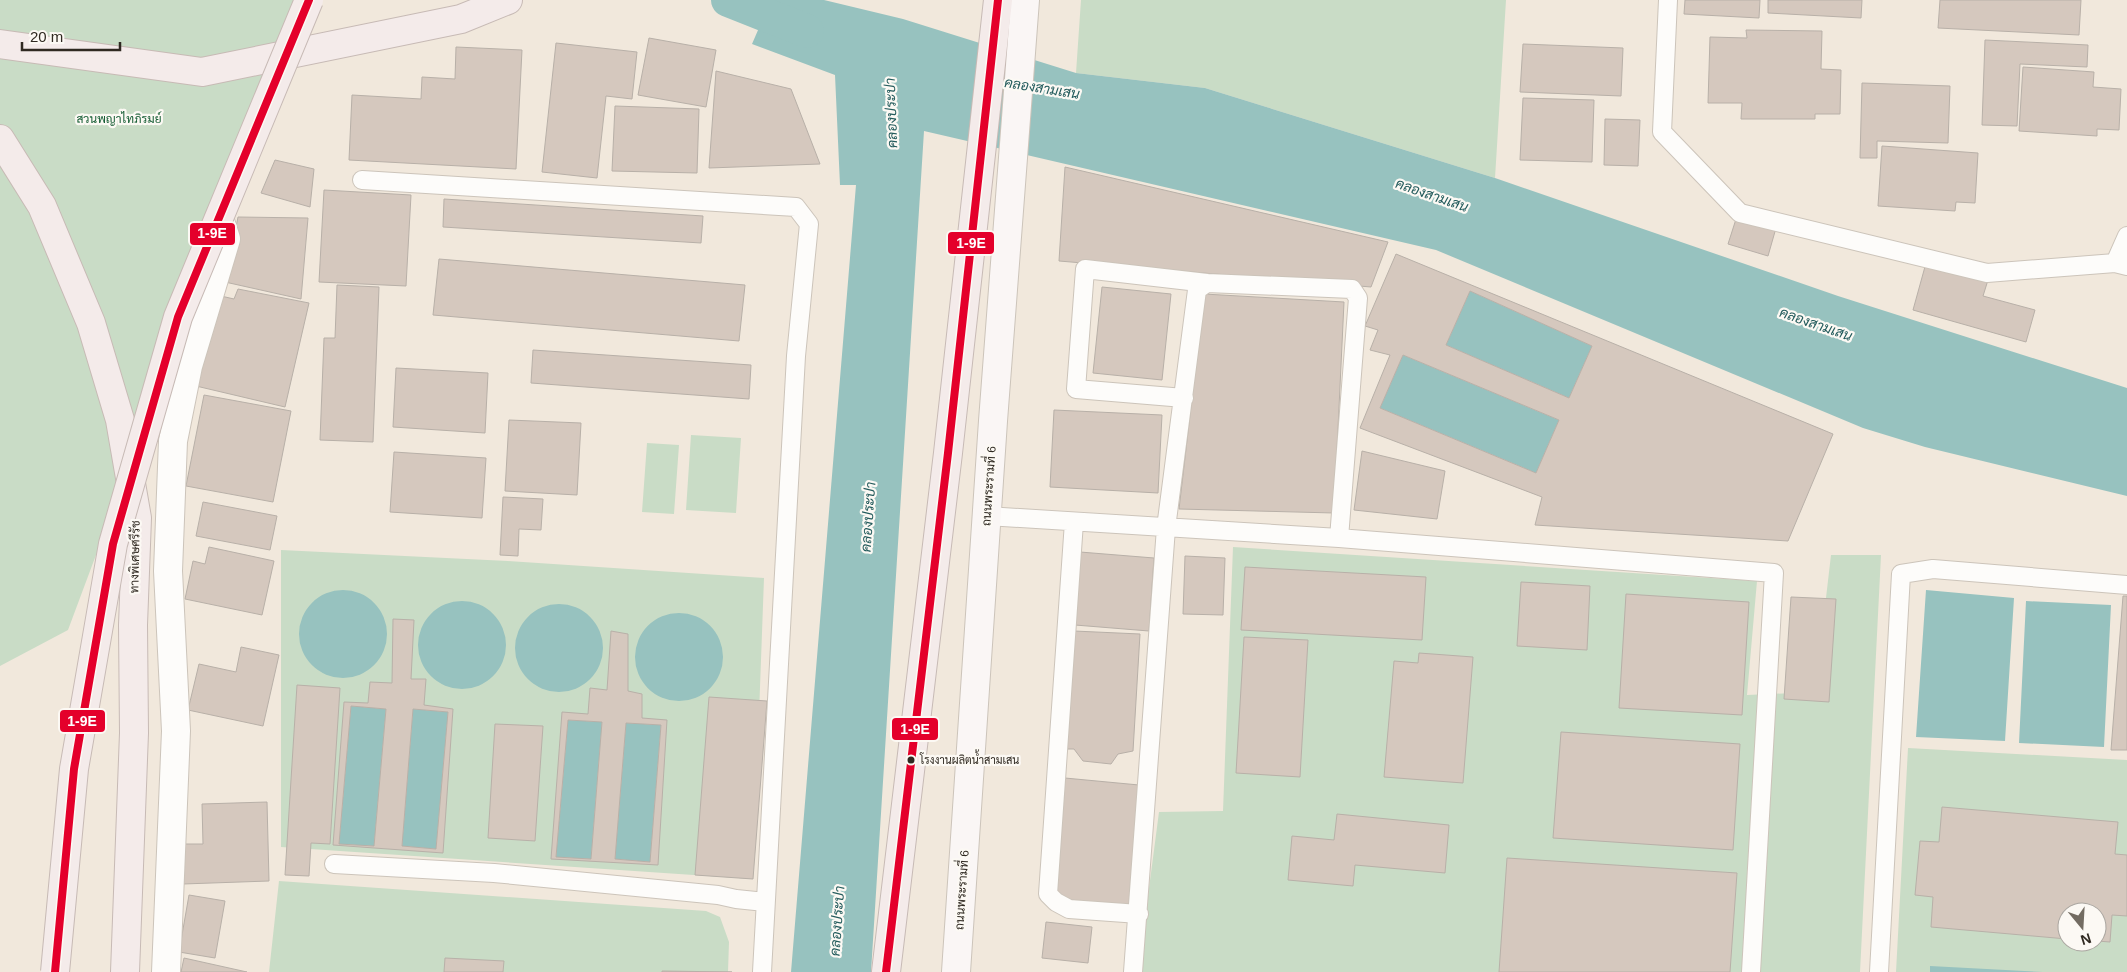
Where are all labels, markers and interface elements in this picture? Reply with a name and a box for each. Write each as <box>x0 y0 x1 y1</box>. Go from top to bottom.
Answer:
scale bar <box>22 20 120 52</box>
text: 20 m <box>30 28 63 45</box>
water label: คลองสามเสน <box>1003 74 1081 102</box>
water label: คลองประปา <box>882 77 900 149</box>
park label: สวนพญาไทภิรมย์ <box>76 111 162 126</box>
water label: คลองสามเสน <box>1393 175 1471 215</box>
line badge: 1-9E <box>189 222 236 246</box>
text: 1-9E <box>197 225 227 241</box>
line badge: 1-9E <box>947 231 995 255</box>
text: 1-9E <box>956 235 986 251</box>
water label: คลองสามเสน <box>1777 304 1855 344</box>
street label: ถนนพระรามที่ 6 <box>975 445 999 526</box>
water label: คลองประปา <box>858 481 878 553</box>
street label: ทางพิเศษศรีรัช <box>126 520 143 594</box>
line badge: 1-9E <box>59 709 106 733</box>
text: 1-9E <box>67 713 97 729</box>
line badge: 1-9E <box>891 717 939 741</box>
text: 1-9E <box>900 721 930 737</box>
place label: โรงงานผลิตน้ำสามเสน <box>919 749 1019 766</box>
marker: โรงงานผลิตน้ำสามเสน <box>906 755 916 765</box>
street label: ถนนพระรามที่ 6 <box>948 849 972 930</box>
water label: คลองประปา <box>827 885 847 957</box>
north arrow <box>2057 902 2107 952</box>
text: N <box>2079 930 2093 949</box>

